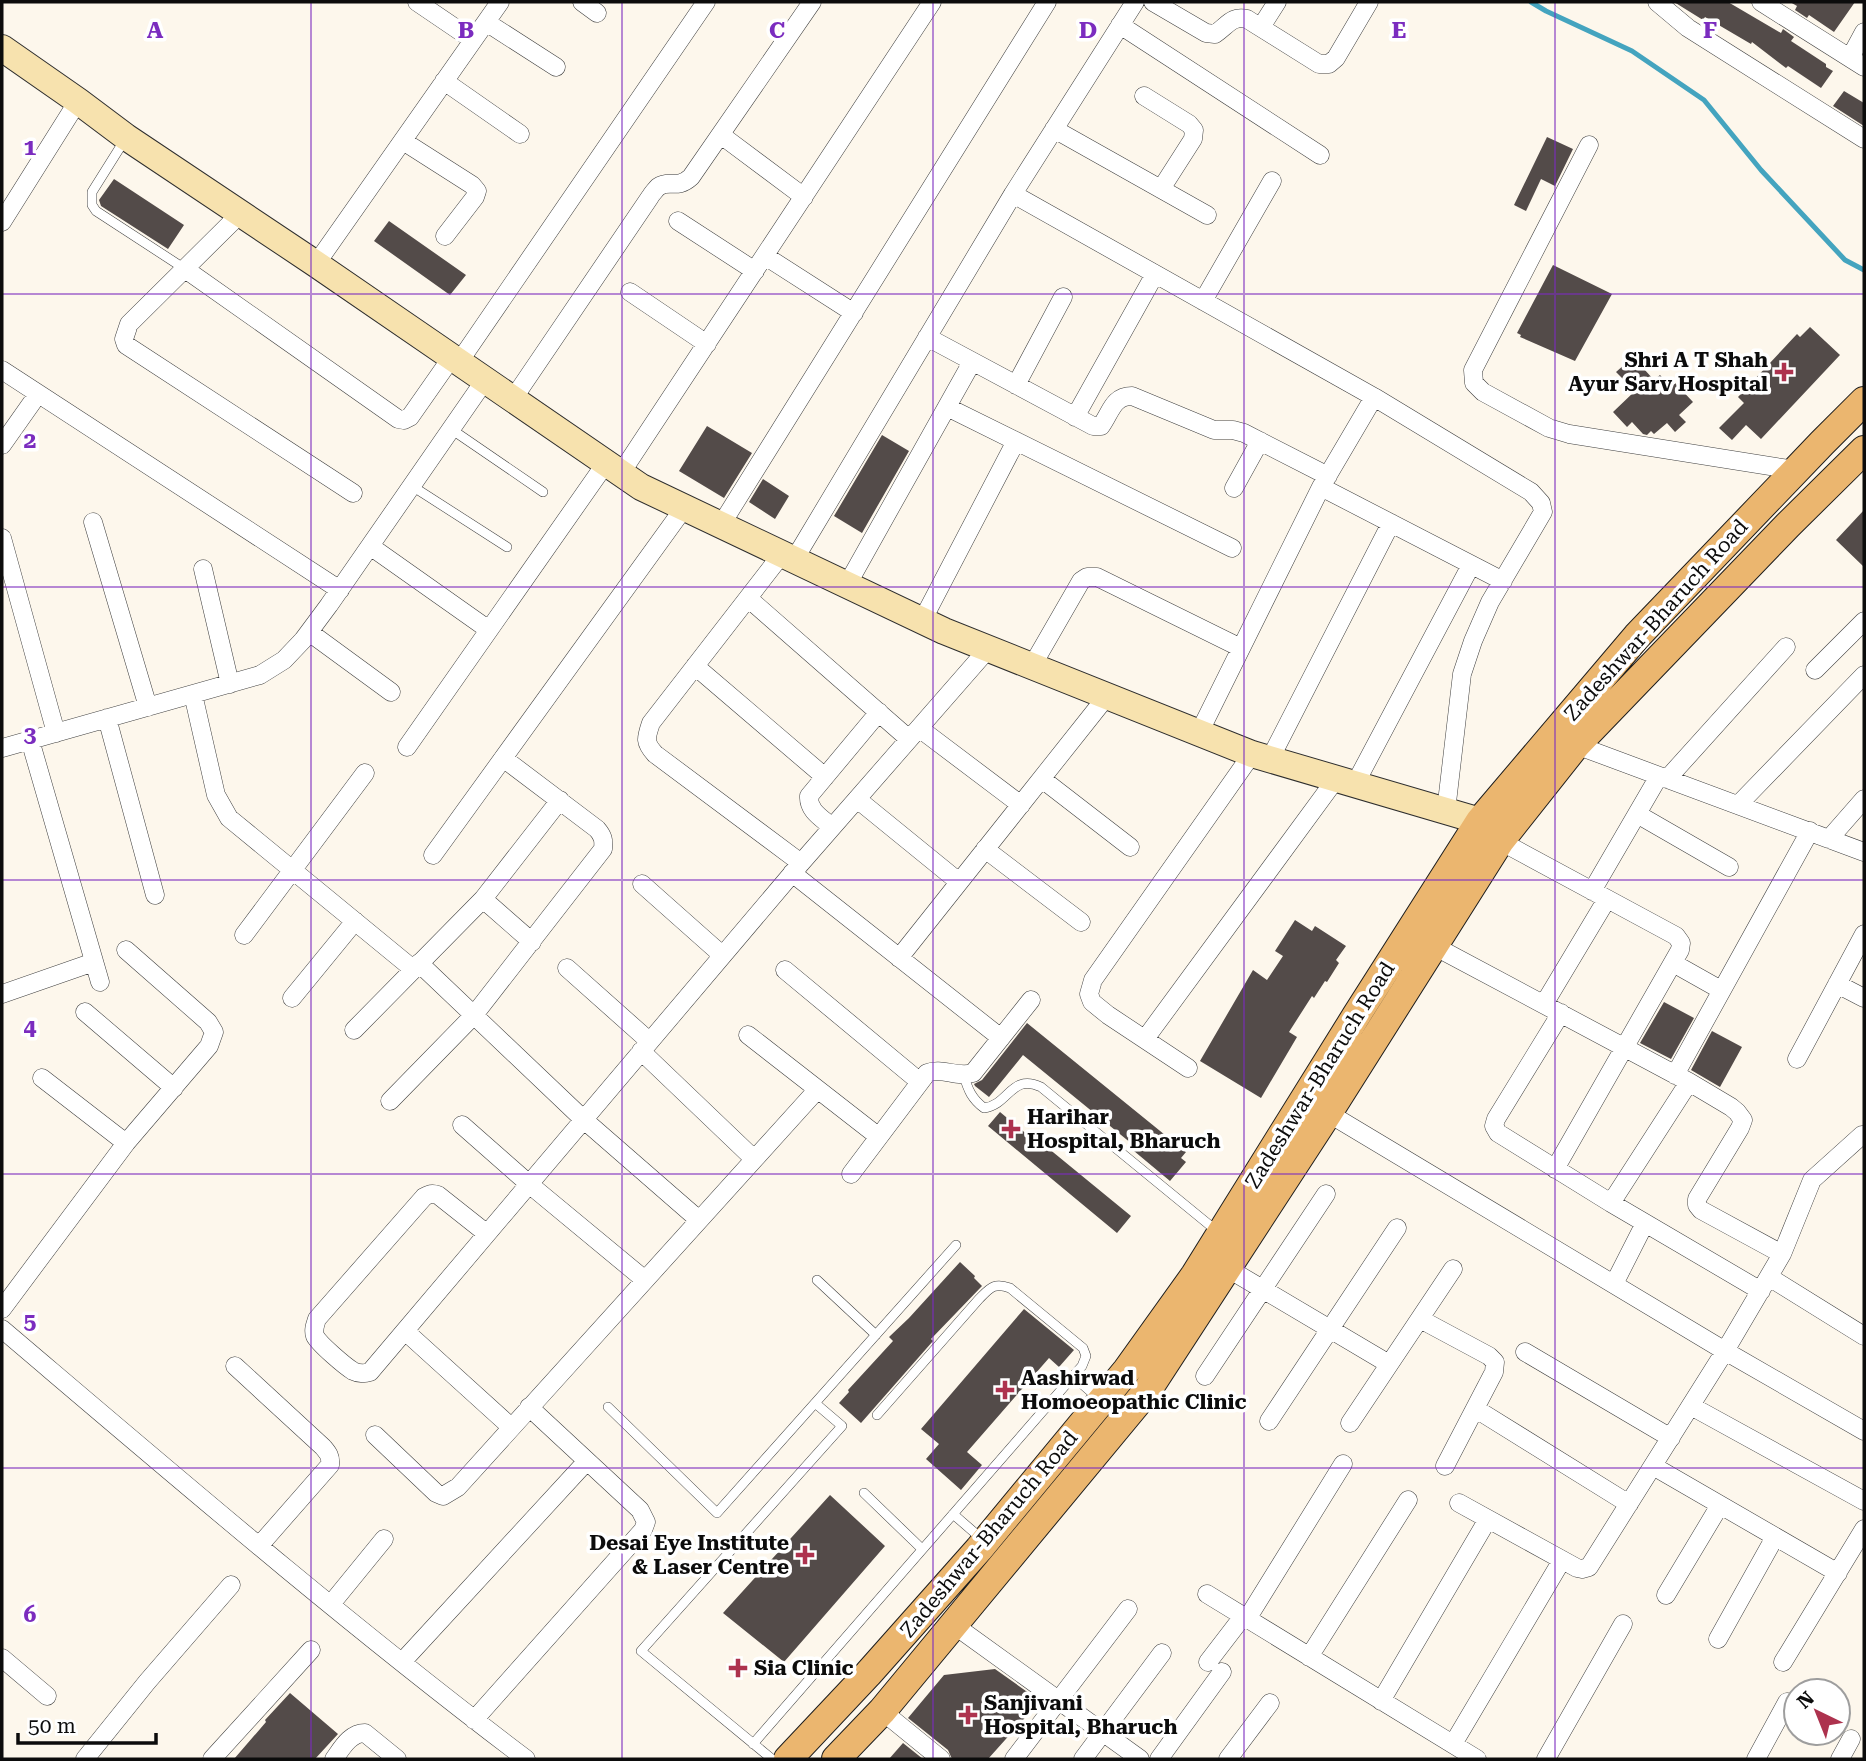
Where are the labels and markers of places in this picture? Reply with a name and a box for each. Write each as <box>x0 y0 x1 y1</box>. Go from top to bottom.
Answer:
place label: Shri A T Shah Ayur Sarv Hospital <box>1568 348 1768 396</box>
marker: Shri A T Shah Ayur Sarv Hospital <box>1774 362 1794 382</box>
place label: Harihar Hospital, Bharuch <box>1027 1105 1220 1153</box>
marker: Harihar Hospital, Bharuch <box>1001 1119 1021 1139</box>
place label: Aashirwad Homoeopathic Clinic <box>1021 1366 1247 1414</box>
marker: Aashirwad Homoeopathic Clinic <box>995 1380 1015 1400</box>
place label: Desai Eye Institute & Laser Centre <box>589 1531 789 1579</box>
marker: Desai Eye Institute & Laser Centre <box>795 1545 815 1565</box>
place label: Sia Clinic <box>754 1656 854 1680</box>
marker: Sia Clinic <box>728 1658 748 1678</box>
place label: Sanjivani Hospital, Bharuch <box>984 1691 1177 1739</box>
marker: Sanjivani Hospital, Bharuch <box>958 1705 978 1725</box>

